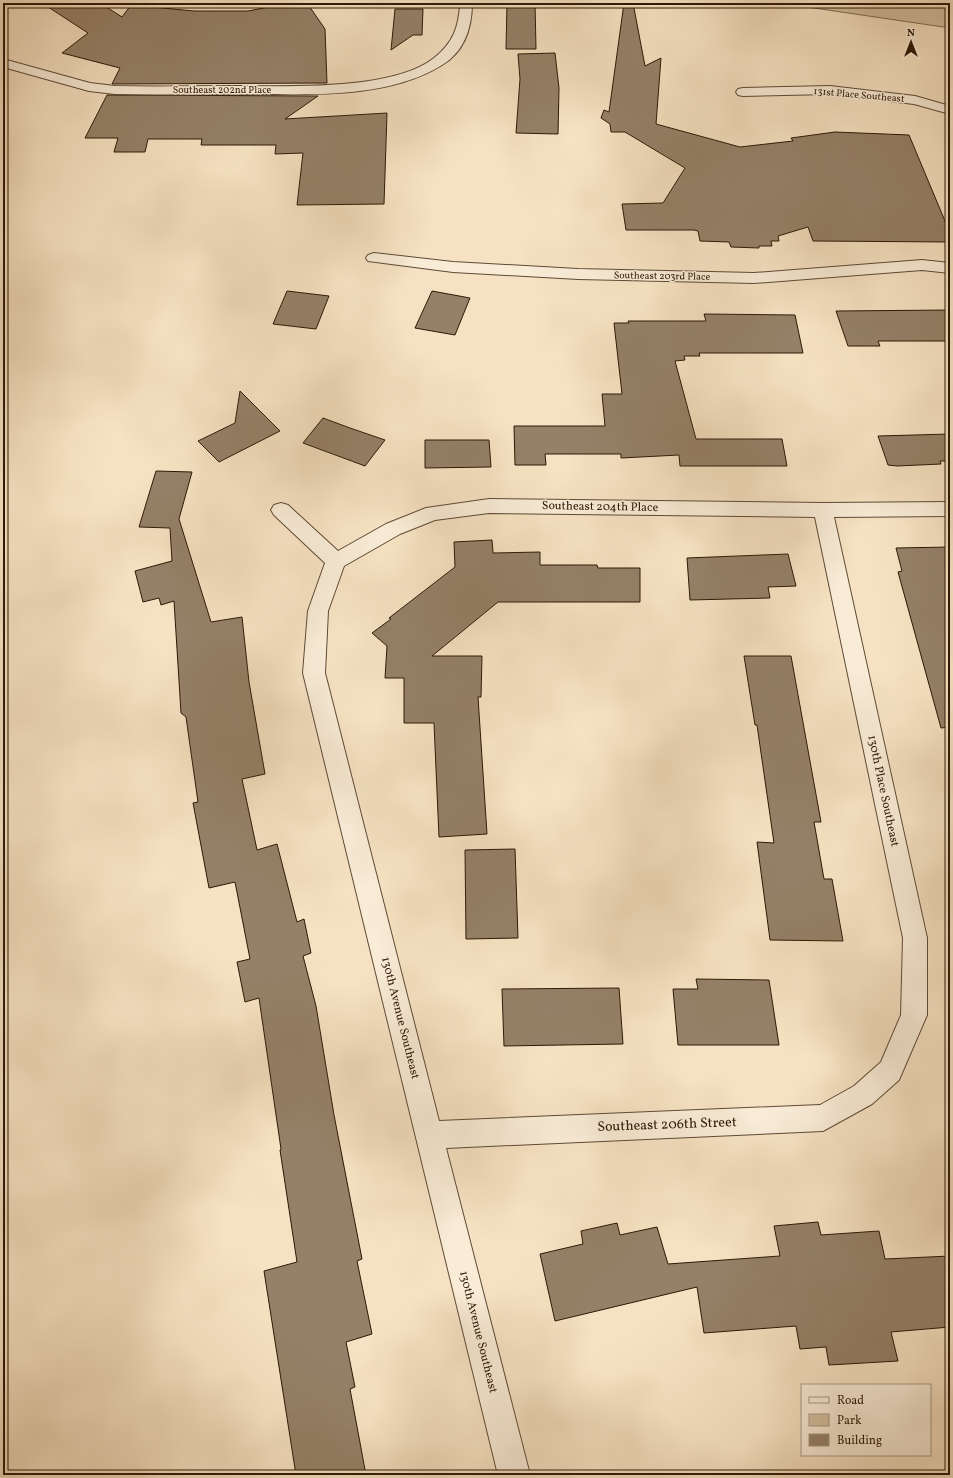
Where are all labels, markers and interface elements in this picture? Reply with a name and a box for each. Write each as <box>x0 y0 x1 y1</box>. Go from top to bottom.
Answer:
north arrow <box>891 22 931 62</box>
text: N <box>907 26 915 41</box>
street label: Southeast 202nd Place <box>173 83 272 97</box>
street label: 131st Place Southeast <box>813 84 905 106</box>
street label: Southeast 203rd Place <box>614 268 711 284</box>
street label: Southeast 204th Place <box>542 498 659 516</box>
street label: 130th Place Southeast <box>863 734 903 848</box>
street label: 130th Avenue Southeast <box>377 955 423 1081</box>
street label: Southeast 206th Street <box>597 1113 737 1137</box>
street label: 130th Avenue Southeast <box>455 1269 501 1395</box>
legend <box>801 1384 931 1456</box>
text: Road <box>837 1393 864 1409</box>
text: Park <box>837 1413 862 1429</box>
text: Building <box>837 1433 882 1449</box>

